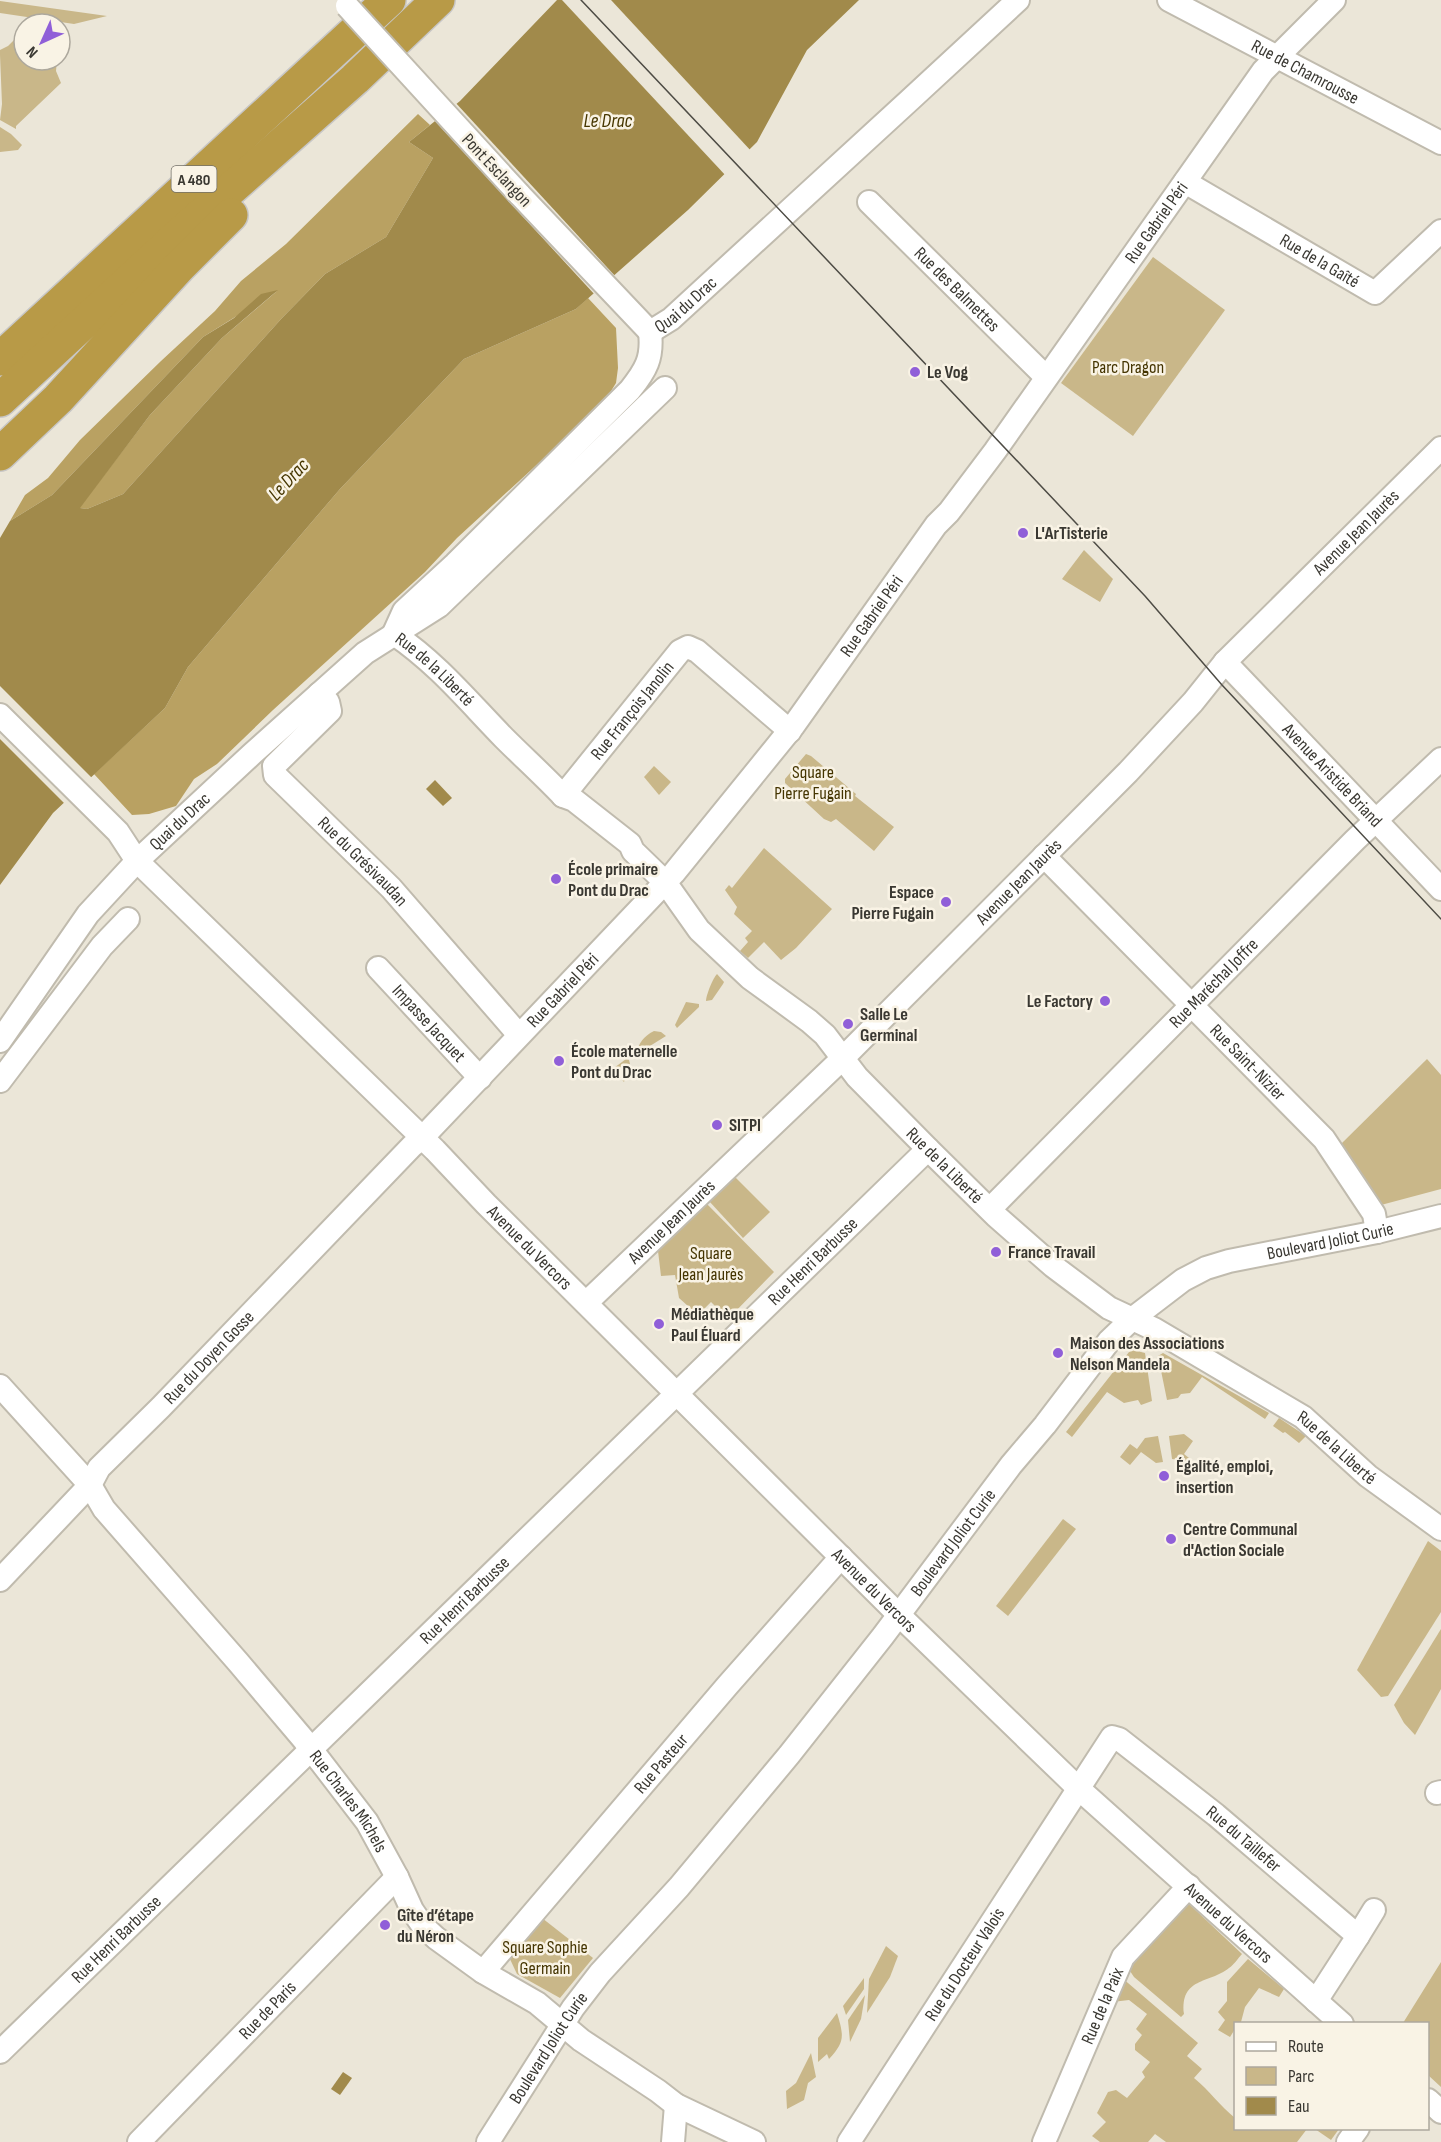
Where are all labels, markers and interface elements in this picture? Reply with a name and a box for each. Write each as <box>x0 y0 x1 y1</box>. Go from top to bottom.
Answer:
north arrow <box>12 12 72 72</box>
street label: Rue de Chamrousse <box>1248 35 1362 109</box>
text: N <box>23 42 42 61</box>
water label: Le Drac <box>584 109 633 133</box>
street label: Pont Esclangon <box>457 129 536 211</box>
road number: A 480 <box>172 166 216 192</box>
street label: Rue Gabriel Péri <box>1121 178 1192 267</box>
street label: Rue de la Gaîté <box>1276 230 1363 293</box>
street label: Rue des Balmettes <box>910 243 1004 336</box>
street label: Quai du Drac <box>651 272 721 338</box>
park label: Parc Dragon <box>1092 357 1164 378</box>
place label: Le Vog <box>927 362 968 383</box>
marker: Le Vog <box>908 365 922 379</box>
water label: Le Drac <box>263 454 314 506</box>
street label: Avenue Jean Jaurès <box>1308 486 1404 580</box>
place label: L'ArTisterie <box>1035 523 1108 544</box>
marker: L'ArTisterie <box>1016 526 1030 540</box>
street label: Rue Gabriel Péri <box>836 572 908 661</box>
street label: Rue de la Liberté <box>391 628 478 711</box>
street label: Rue François Janolin <box>587 657 678 764</box>
street label: Avenue Aristide Briand <box>1277 718 1386 832</box>
park label: Square Pierre Fugain <box>774 762 852 804</box>
street label: Quai du Drac <box>145 788 215 855</box>
street label: Rue du Grésivaudan <box>313 813 412 911</box>
street label: Avenue Jean Jaurès <box>971 835 1066 930</box>
place label: École primaire Pont du Drac <box>568 859 658 901</box>
marker: École primaire Pont du Drac <box>549 872 563 886</box>
place label: Espace Pierre Fugain <box>851 882 934 924</box>
marker: Espace Pierre Fugain <box>939 895 953 909</box>
street label: Rue Maréchal Joffre <box>1165 934 1263 1032</box>
street label: Rue Gabriel Péri <box>523 949 603 1032</box>
street label: Impasse Jacquet <box>388 980 470 1067</box>
place label: Le Factory <box>1027 991 1093 1012</box>
marker: Le Factory <box>1098 994 1112 1008</box>
place label: Salle Le Germinal <box>860 1004 917 1046</box>
marker: Salle Le Germinal <box>841 1017 855 1031</box>
street label: Rue Saint-Nizier <box>1205 1020 1290 1105</box>
place label: École maternelle Pont du Drac <box>571 1041 677 1083</box>
marker: École maternelle Pont du Drac <box>552 1054 566 1068</box>
place label: SITPI <box>729 1115 761 1136</box>
marker: SITPI <box>710 1118 724 1132</box>
street label: Rue de la Liberté <box>902 1123 987 1208</box>
street label: Avenue Jean Jaurès <box>623 1176 720 1269</box>
street label: Avenue du Vercors <box>482 1201 576 1294</box>
street label: Rue Henri Barbusse <box>764 1213 862 1310</box>
street label: Boulevard Joliot Curie <box>1265 1218 1396 1264</box>
place label: France Travail <box>1008 1242 1095 1263</box>
park label: Square Jean Jaurès <box>677 1243 744 1285</box>
marker: France Travail <box>989 1245 1003 1259</box>
place label: Médiathèque Paul Éluard <box>671 1304 754 1346</box>
street label: Rue du Doyen Gosse <box>160 1307 259 1409</box>
marker: Médiathèque Paul Éluard <box>652 1317 666 1331</box>
place label: Maison des Associations Nelson Mandela <box>1070 1333 1224 1375</box>
marker: Maison des Associations Nelson Mandela <box>1051 1346 1065 1360</box>
street label: Rue de la Liberté <box>1294 1406 1380 1489</box>
place label: Égalité, emploi, insertion <box>1176 1456 1274 1498</box>
marker: Égalité, emploi, insertion <box>1157 1469 1171 1483</box>
street label: Boulevard Joliot Curie <box>907 1485 1000 1600</box>
place label: Centre Communal d'Action Sociale <box>1183 1519 1297 1561</box>
marker: Centre Communal d'Action Sociale <box>1164 1532 1178 1546</box>
street label: Avenue du Vercors <box>827 1544 921 1637</box>
street label: Rue Henri Barbusse <box>416 1552 514 1649</box>
street label: Rue Pasteur <box>630 1730 693 1798</box>
street label: Rue Charles Michels <box>305 1746 391 1856</box>
street label: Rue du Taillefer <box>1202 1801 1285 1877</box>
street label: Avenue du Vercors <box>1179 1878 1277 1968</box>
street label: Rue Henri Barbusse <box>67 1891 166 1988</box>
street label: Rue du Docteur Valois <box>920 1904 1009 2025</box>
place label: Gîte d’étape du Néron <box>397 1905 474 1947</box>
marker: Gîte d’étape du Néron <box>378 1918 392 1932</box>
park label: Square Sophie Germain <box>502 1937 588 1979</box>
street label: Rue de la Paix <box>1077 1964 1128 2048</box>
street label: Rue de Paris <box>235 1977 301 2044</box>
street label: Boulevard Joliot Curie <box>505 1988 592 2108</box>
legend <box>1234 2022 1429 2130</box>
text: Route <box>1288 2036 1324 2057</box>
text: Parc <box>1288 2066 1314 2087</box>
text: Eau <box>1288 2096 1310 2117</box>

